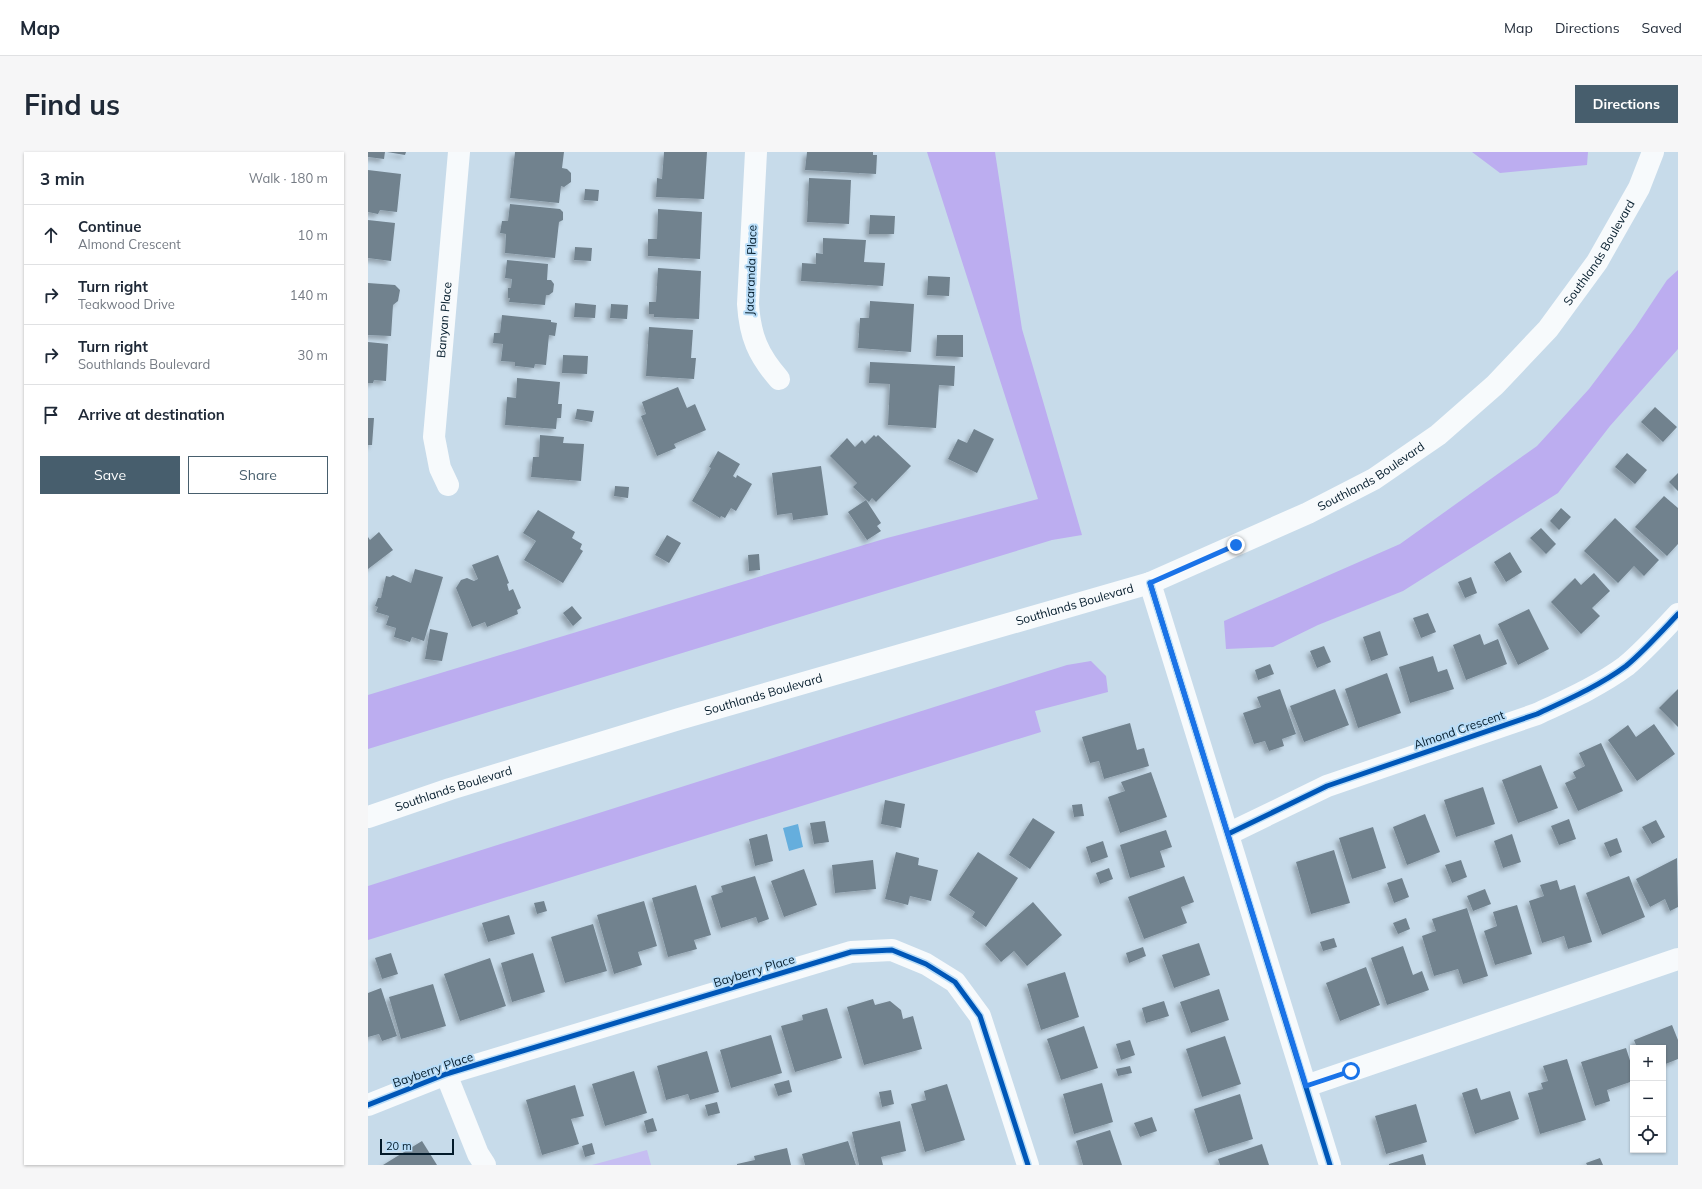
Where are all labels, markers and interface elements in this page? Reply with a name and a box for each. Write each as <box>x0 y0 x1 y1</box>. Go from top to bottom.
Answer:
text: Map <box>20 16 60 40</box>
text: Map <box>1504 19 1533 37</box>
text: Directions <box>1555 19 1620 37</box>
text: Saved <box>1642 19 1682 37</box>
button: Directions <box>1575 85 1678 123</box>
text: Find us <box>24 87 120 122</box>
text: 3 min <box>40 168 85 189</box>
text: Walk · 180 m <box>249 170 328 186</box>
street label: Southlands Boulevard <box>1560 197 1638 308</box>
text: Continue <box>78 217 141 236</box>
icon: ahead <box>40 224 62 246</box>
street label: Jacaranda Place <box>741 224 760 315</box>
text: 10 m <box>298 227 328 243</box>
text: Almond Crescent <box>78 236 181 252</box>
text: Turn right <box>78 277 148 296</box>
street label: Banyan Place <box>433 281 455 358</box>
icon: right <box>40 284 62 306</box>
text: 140 m <box>290 287 328 303</box>
text: Teakwood Drive <box>78 296 175 312</box>
text: Turn right <box>78 337 148 356</box>
icon: right <box>40 344 62 366</box>
text: 30 m <box>298 347 328 363</box>
text: Southlands Boulevard <box>78 356 210 372</box>
icon: arrive <box>40 404 62 426</box>
text: Arrive at destination <box>78 405 225 424</box>
street label: Southlands Boulevard <box>1315 439 1427 514</box>
button: Save <box>40 456 180 494</box>
button: Share <box>188 456 328 494</box>
route end <box>1227 536 1245 554</box>
street label: Southlands Boulevard <box>1014 580 1135 628</box>
street label: Southlands Boulevard <box>703 670 824 718</box>
street label: Almond Crescent <box>1411 707 1506 752</box>
street label: Southlands Boulevard <box>393 763 514 814</box>
street label: Bayberry Place <box>711 951 796 990</box>
map controls <box>1630 1045 1666 1153</box>
button: + <box>1630 1045 1666 1081</box>
street label: Bayberry Place <box>391 1049 475 1090</box>
route start <box>1342 1062 1360 1080</box>
button: − <box>1630 1081 1666 1117</box>
button: locate <box>1630 1117 1666 1153</box>
scale bar <box>380 1137 454 1156</box>
text: 20 m <box>386 1139 412 1153</box>

